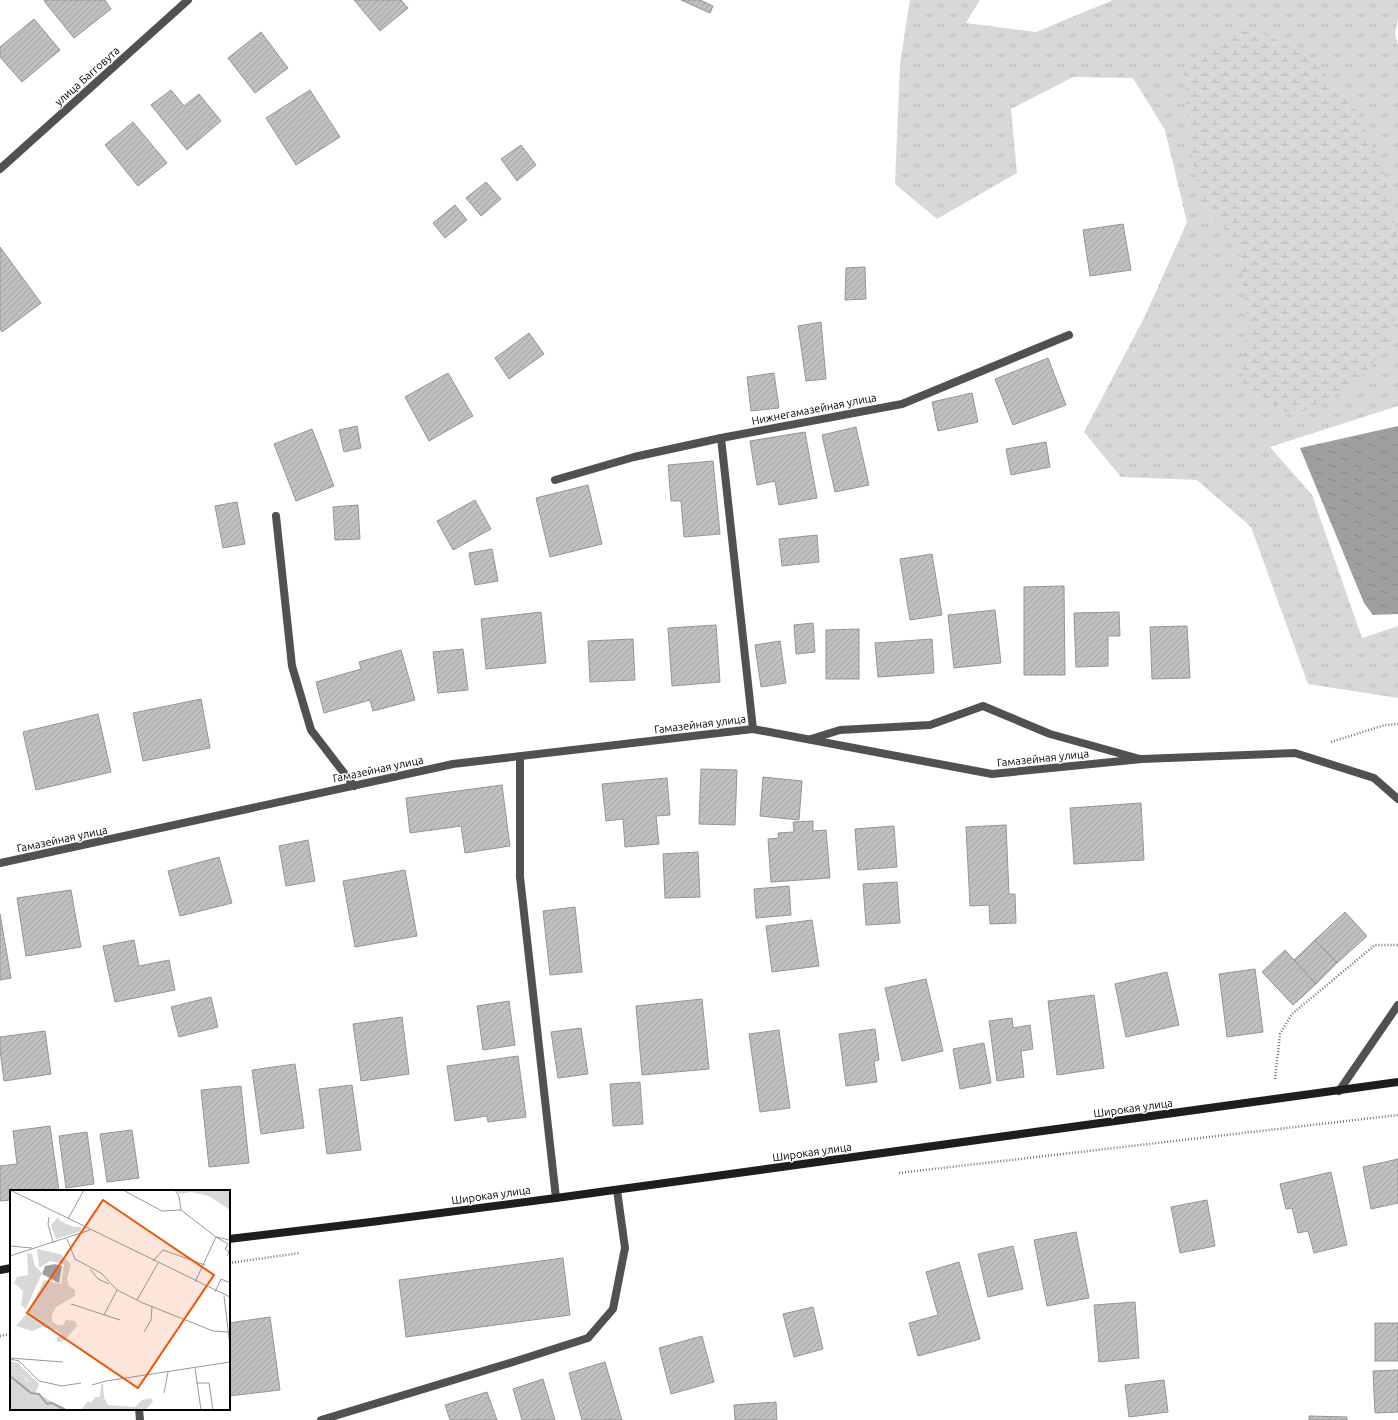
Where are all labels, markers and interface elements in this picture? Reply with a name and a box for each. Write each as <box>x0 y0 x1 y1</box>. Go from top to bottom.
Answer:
street label: улица Багговута <box>52 44 122 108</box>
street label: Нижнегамазейная улица <box>750 391 878 427</box>
street label: Гамазейная улица <box>653 712 747 736</box>
street label: Гамазейная улица <box>996 747 1090 769</box>
street label: Гамазейная улица <box>332 754 424 784</box>
street label: Гамазейная улица <box>16 824 108 854</box>
street label: Широкая улица <box>1093 1096 1173 1120</box>
street label: Широкая улица <box>772 1140 852 1164</box>
street label: Широкая улица <box>451 1183 531 1207</box>
inset map <box>10 1190 230 1410</box>

